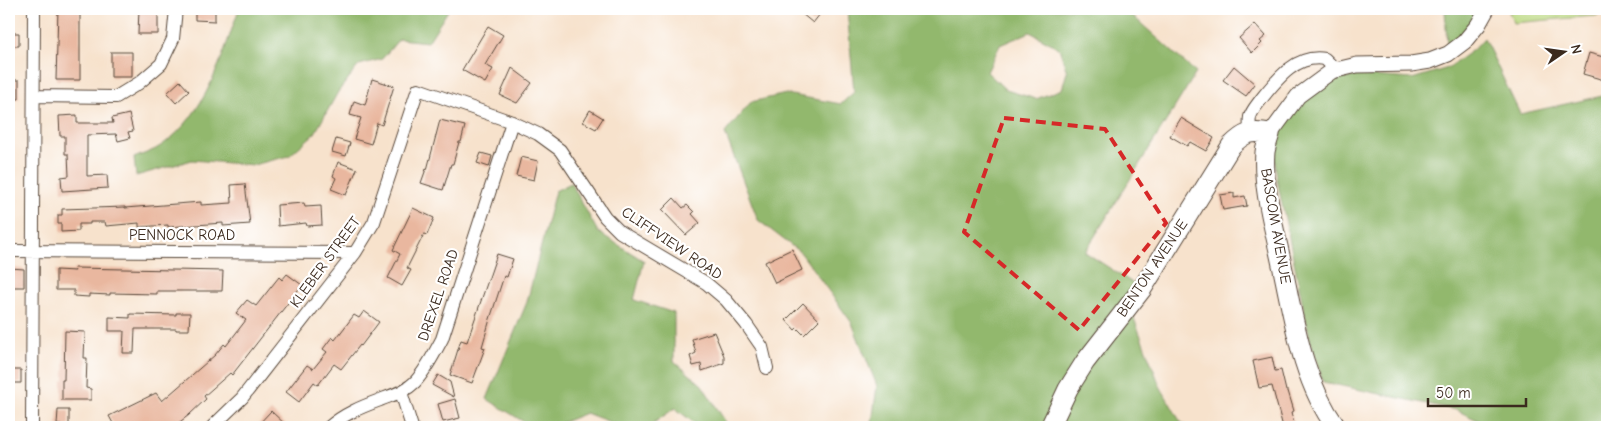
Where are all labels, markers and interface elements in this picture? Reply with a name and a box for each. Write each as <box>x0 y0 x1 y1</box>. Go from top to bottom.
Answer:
north arrow <box>1538 28 1588 78</box>
text: N <box>1567 43 1585 56</box>
street label: BASCOM AVENUE <box>1257 167 1295 285</box>
street label: CLIFFVIEW ROAD <box>618 203 726 283</box>
street label: KLEBER STREET <box>286 213 364 311</box>
street label: BENTON AVENUE <box>1113 216 1191 320</box>
street label: PENNOCK ROAD <box>129 226 235 244</box>
street label: DREXEL ROAD <box>414 247 462 343</box>
scale bar <box>1428 376 1526 408</box>
text: 50 m <box>1436 384 1471 402</box>

